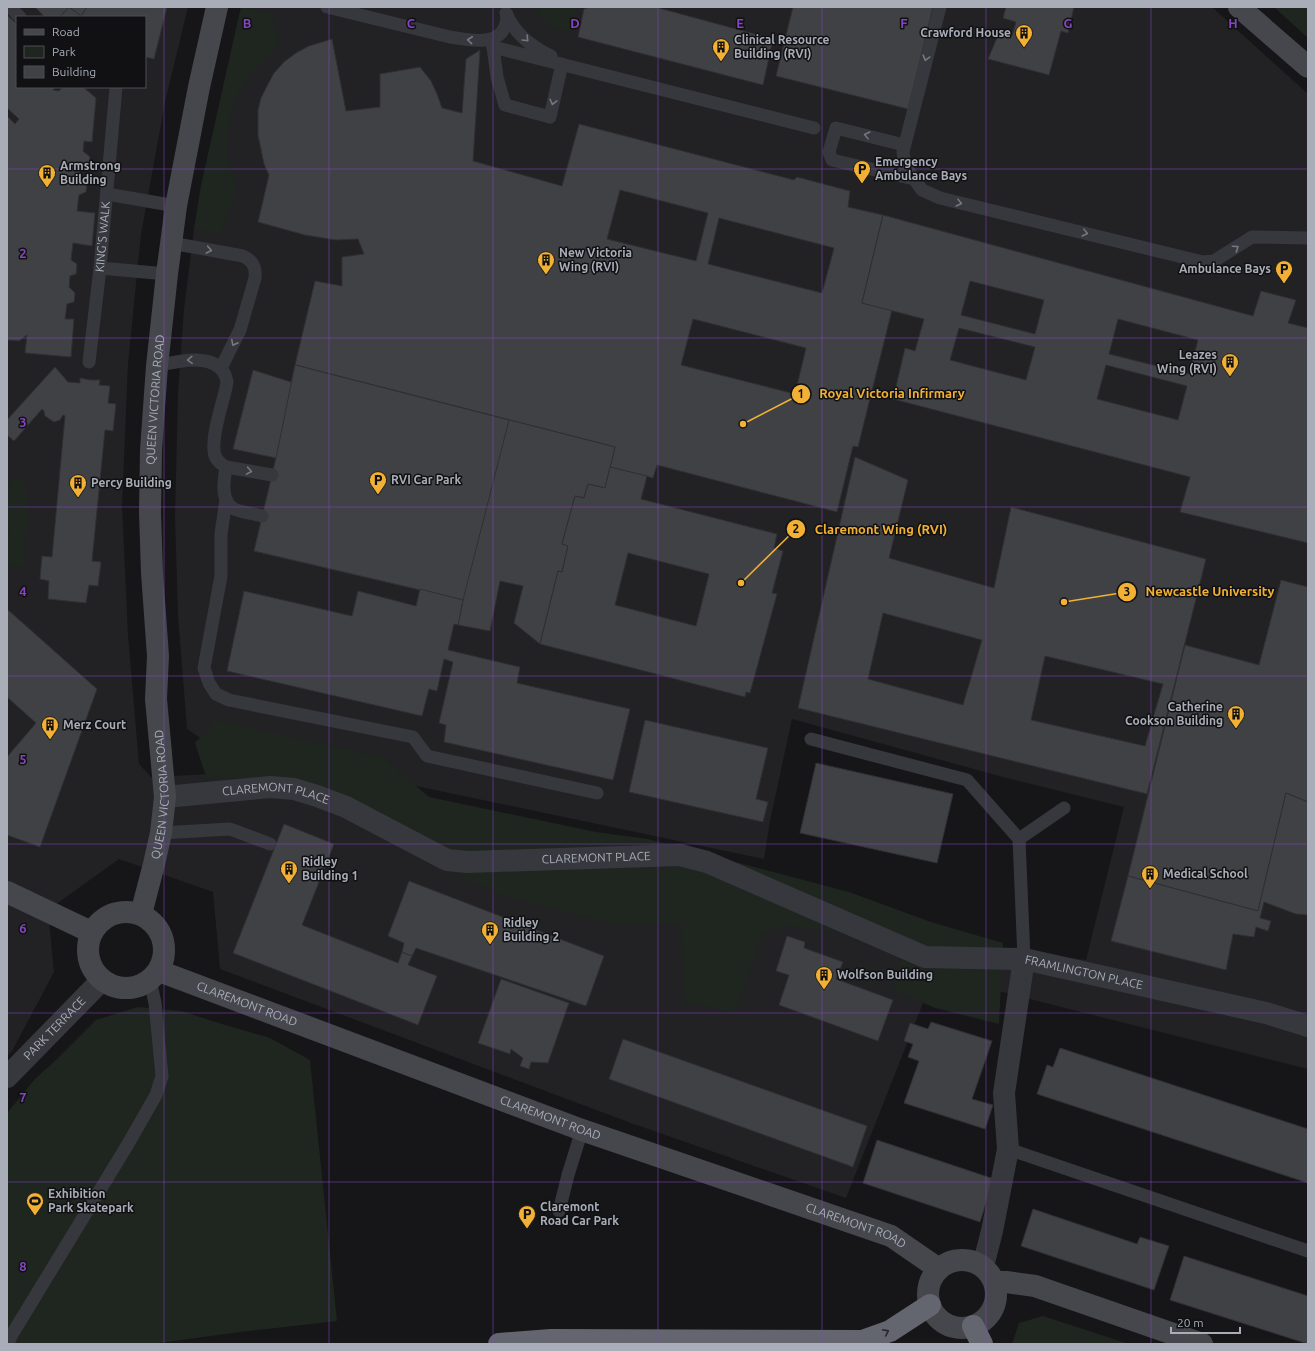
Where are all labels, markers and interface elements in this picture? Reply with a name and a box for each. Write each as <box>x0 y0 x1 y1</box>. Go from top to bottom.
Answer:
legend <box>16 16 146 88</box>
text: B <box>243 16 252 30</box>
text: C <box>407 16 416 30</box>
text: D <box>570 16 580 30</box>
text: E <box>736 16 744 30</box>
text: F <box>900 16 908 30</box>
text: G <box>1064 16 1073 30</box>
text: H <box>1228 16 1238 30</box>
building icon: Crawford House <box>1014 23 1034 48</box>
text: Road <box>52 25 80 38</box>
place label: Crawford House <box>920 26 1011 39</box>
place label: Clinical Resource Building (RVI) <box>734 33 830 61</box>
one-way arrow <box>521 34 528 42</box>
one-way arrow <box>467 36 473 45</box>
building icon: Clinical Resource Building (RVI) <box>711 37 731 62</box>
text: Park <box>52 45 76 58</box>
one-way arrow <box>923 55 931 61</box>
text: Building <box>52 65 96 78</box>
one-way arrow <box>549 99 558 106</box>
one-way arrow <box>863 132 870 140</box>
place label: Emergency Ambulance Bays <box>875 155 967 182</box>
place label: Armstrong Building <box>60 159 121 186</box>
parking icon: Emergency Ambulance Bays <box>852 159 872 184</box>
building icon: Armstrong Building <box>37 163 57 188</box>
one-way arrow <box>955 198 962 206</box>
street label: KING'S WALK <box>93 200 112 273</box>
one-way arrow <box>1082 229 1088 237</box>
one-way arrow <box>206 245 212 254</box>
one-way arrow <box>1232 245 1239 253</box>
text: 2 <box>19 246 27 260</box>
place label: New Victoria Wing (RVI) <box>559 246 632 274</box>
building icon: New Victoria Wing (RVI) <box>536 250 556 275</box>
parking icon: Ambulance Bays <box>1274 259 1294 284</box>
place label: Ambulance Bays <box>1179 262 1271 275</box>
street label: QUEEN VICTORIA ROAD <box>144 334 166 465</box>
one-way arrow <box>232 338 239 346</box>
place label: Leazes Wing (RVI) <box>1157 348 1217 376</box>
building icon: Leazes Wing (RVI) <box>1220 352 1240 377</box>
one-way arrow <box>187 356 193 364</box>
callout: Royal Victoria Infirmary <box>791 381 973 406</box>
text: Royal Victoria Infirmary <box>819 386 965 400</box>
text: 1 <box>798 387 804 400</box>
text: 3 <box>19 415 27 429</box>
one-way arrow <box>246 466 252 475</box>
parking icon: RVI Car Park <box>368 470 388 495</box>
building icon: Percy Building <box>68 473 88 498</box>
place label: RVI Car Park <box>391 473 461 486</box>
place label: Percy Building <box>91 476 172 489</box>
callout: Claremont Wing (RVI) <box>786 517 955 542</box>
text: 2 <box>793 522 800 535</box>
text: Claremont Wing (RVI) <box>815 522 947 537</box>
callout: Newcastle University <box>1117 579 1282 604</box>
text: 4 <box>19 584 27 598</box>
text: Newcastle University <box>1146 584 1275 598</box>
text: 3 <box>1124 585 1130 598</box>
place label: Catherine Cookson Building <box>1125 700 1223 727</box>
building icon: Catherine Cookson Building <box>1226 704 1246 729</box>
building icon: Merz Court <box>40 715 60 740</box>
place label: Merz Court <box>63 718 126 731</box>
street label: QUEEN VICTORIA ROAD <box>148 729 171 860</box>
text: 5 <box>19 752 27 766</box>
street label: CLAREMONT PLACE <box>222 780 332 806</box>
street label: CLAREMONT PLACE <box>541 849 651 866</box>
place label: Ridley Building 1 <box>302 855 358 882</box>
building icon: Ridley Building 1 <box>279 859 299 884</box>
building icon: Medical School <box>1140 864 1160 889</box>
place label: Medical School <box>1163 867 1248 880</box>
place label: Ridley Building 2 <box>503 916 559 943</box>
building icon: Ridley Building 2 <box>480 920 500 945</box>
text: 6 <box>19 921 27 935</box>
street label: FRAMLINGTON PLACE <box>1024 952 1145 991</box>
building icon: Wolfson Building <box>814 965 834 990</box>
place label: Wolfson Building <box>837 968 933 981</box>
street label: CLAREMONT ROAD <box>195 979 299 1028</box>
street label: PARK TERRACE <box>21 994 88 1062</box>
text: 7 <box>19 1090 27 1104</box>
street label: CLAREMONT ROAD <box>498 1093 603 1142</box>
place label: Exhibition Park Skatepark <box>48 1187 134 1214</box>
sports icon: Exhibition Park Skatepark <box>25 1191 45 1216</box>
place label: Claremont Road Car Park <box>540 1200 619 1227</box>
street label: CLAREMONT ROAD <box>804 1200 909 1250</box>
parking icon: Claremont Road Car Park <box>517 1204 537 1229</box>
text: 8 <box>19 1259 27 1273</box>
scale bar <box>1171 1309 1240 1335</box>
text: 20 m <box>1177 1316 1204 1329</box>
one-way arrow <box>882 1329 890 1337</box>

